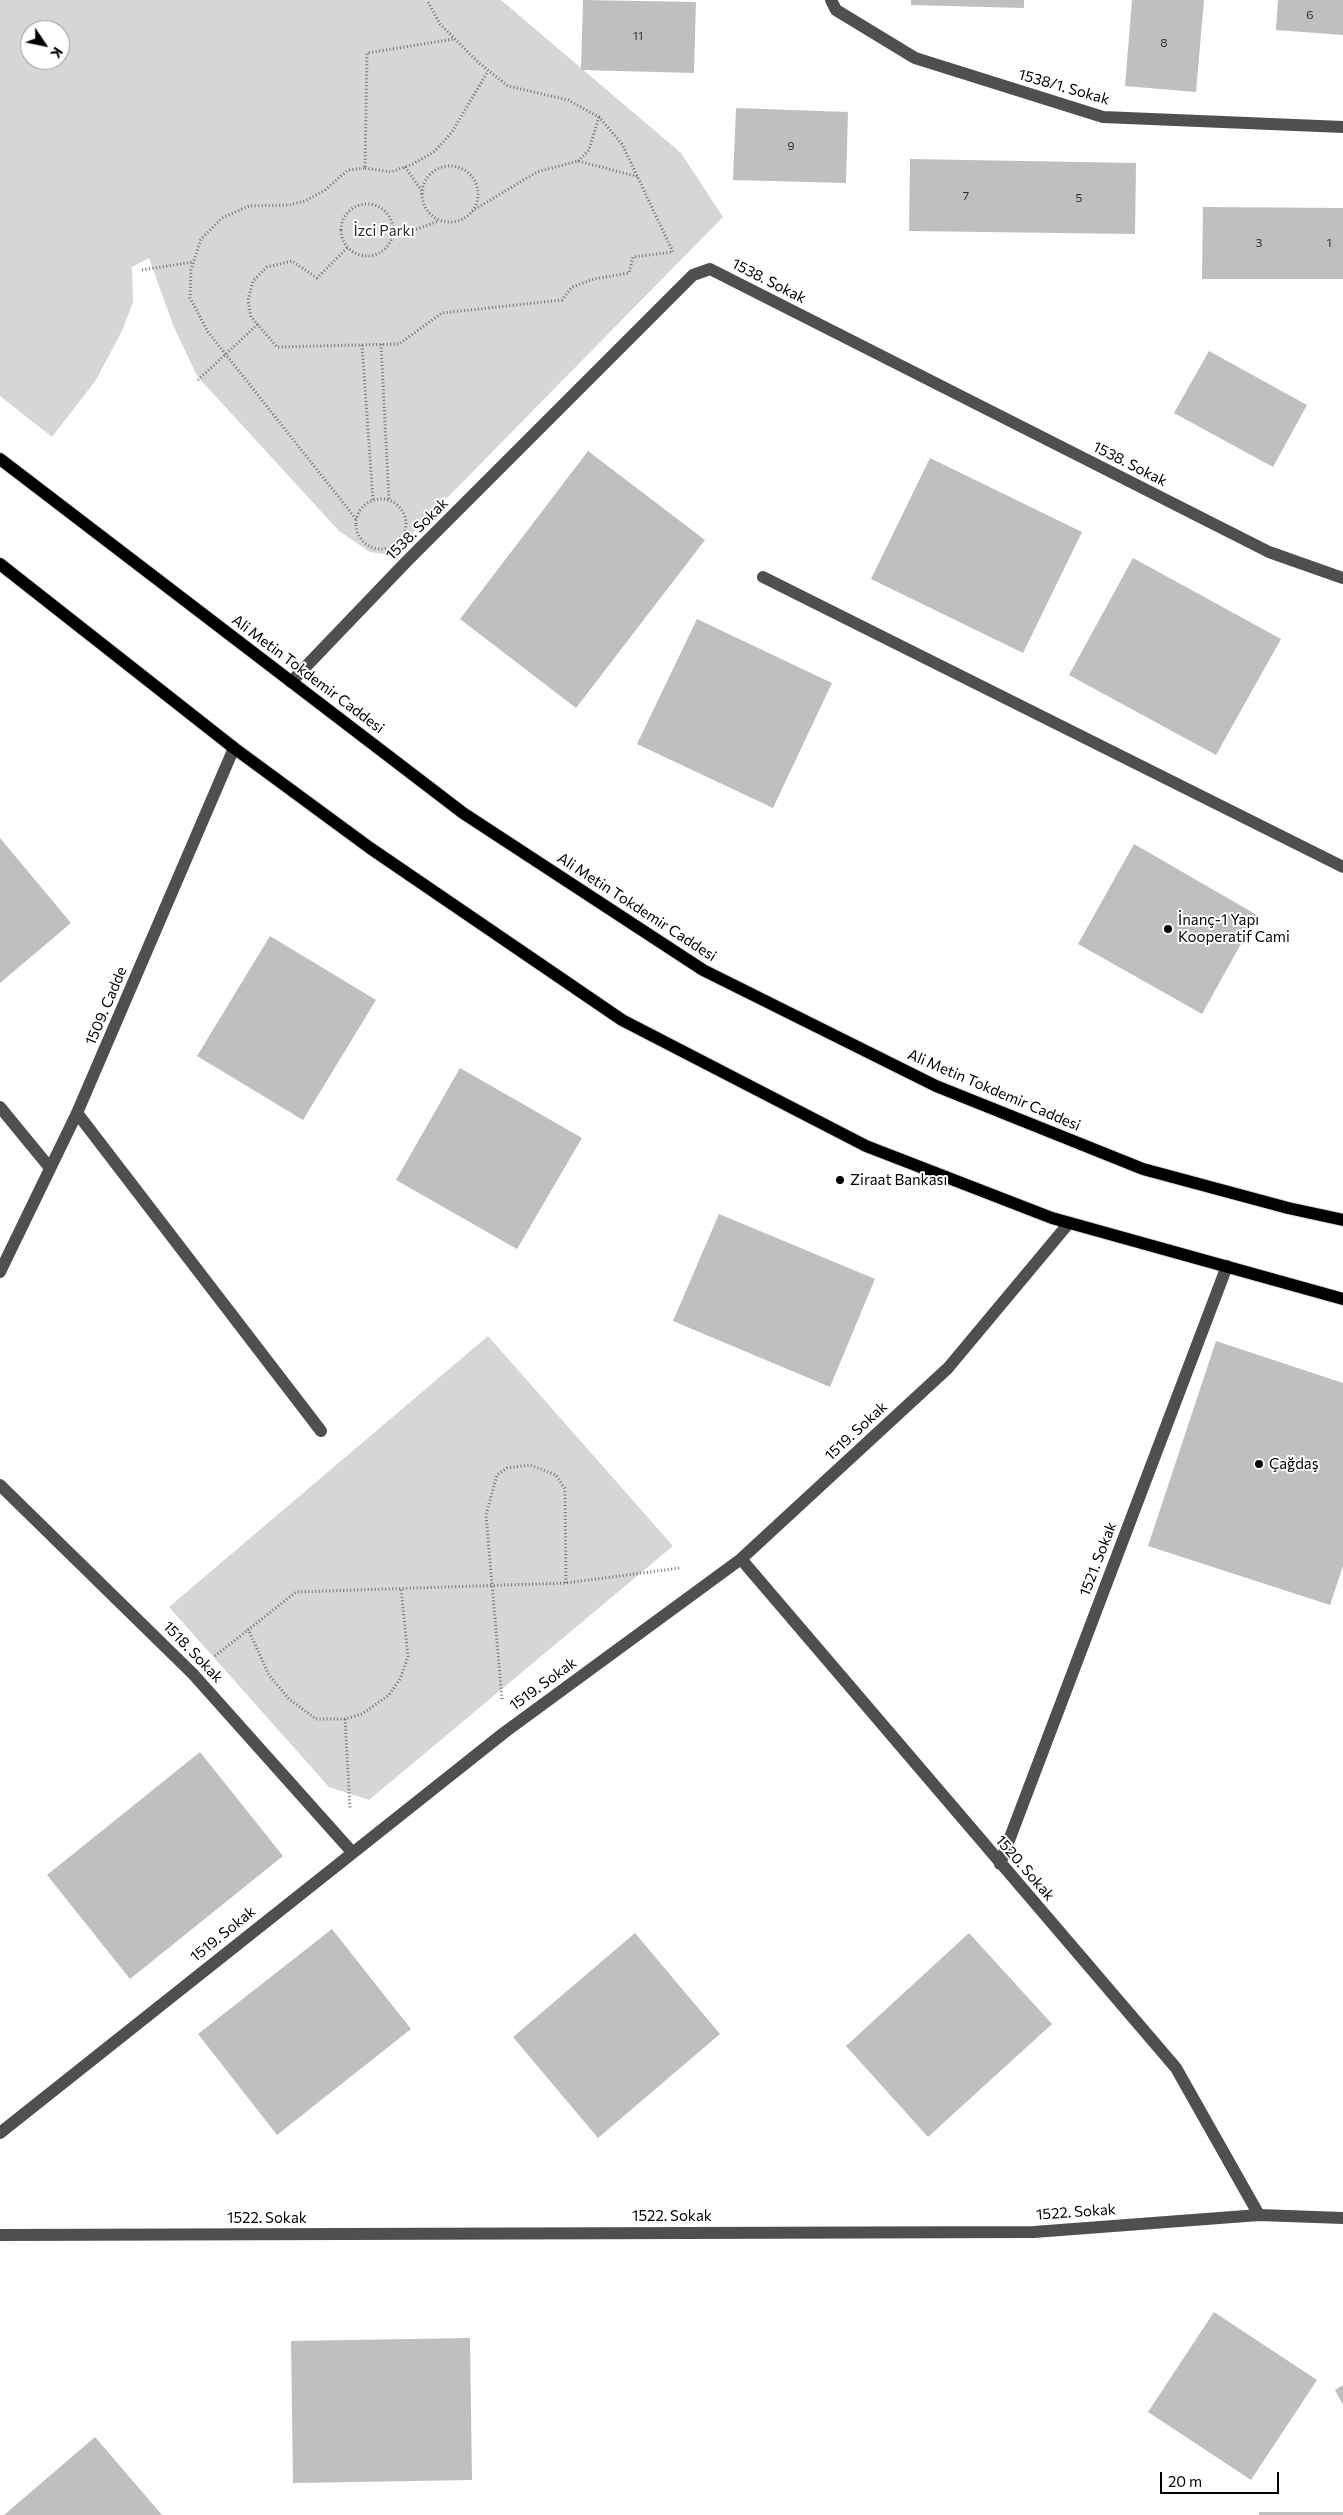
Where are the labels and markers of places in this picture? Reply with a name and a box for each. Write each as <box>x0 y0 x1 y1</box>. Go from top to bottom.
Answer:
place label: İnanç-1 Yapı Kooperatif Cami <box>1178 911 1290 946</box>
marker: İnanç-1 Yapı Kooperatif Cami <box>1162 923 1174 935</box>
place label: Ziraat Bankası <box>850 1171 947 1189</box>
marker: Ziraat Bankası <box>834 1174 846 1186</box>
place label: Çağdaş <box>1269 1455 1318 1473</box>
marker: Çağdaş <box>1253 1458 1265 1470</box>

